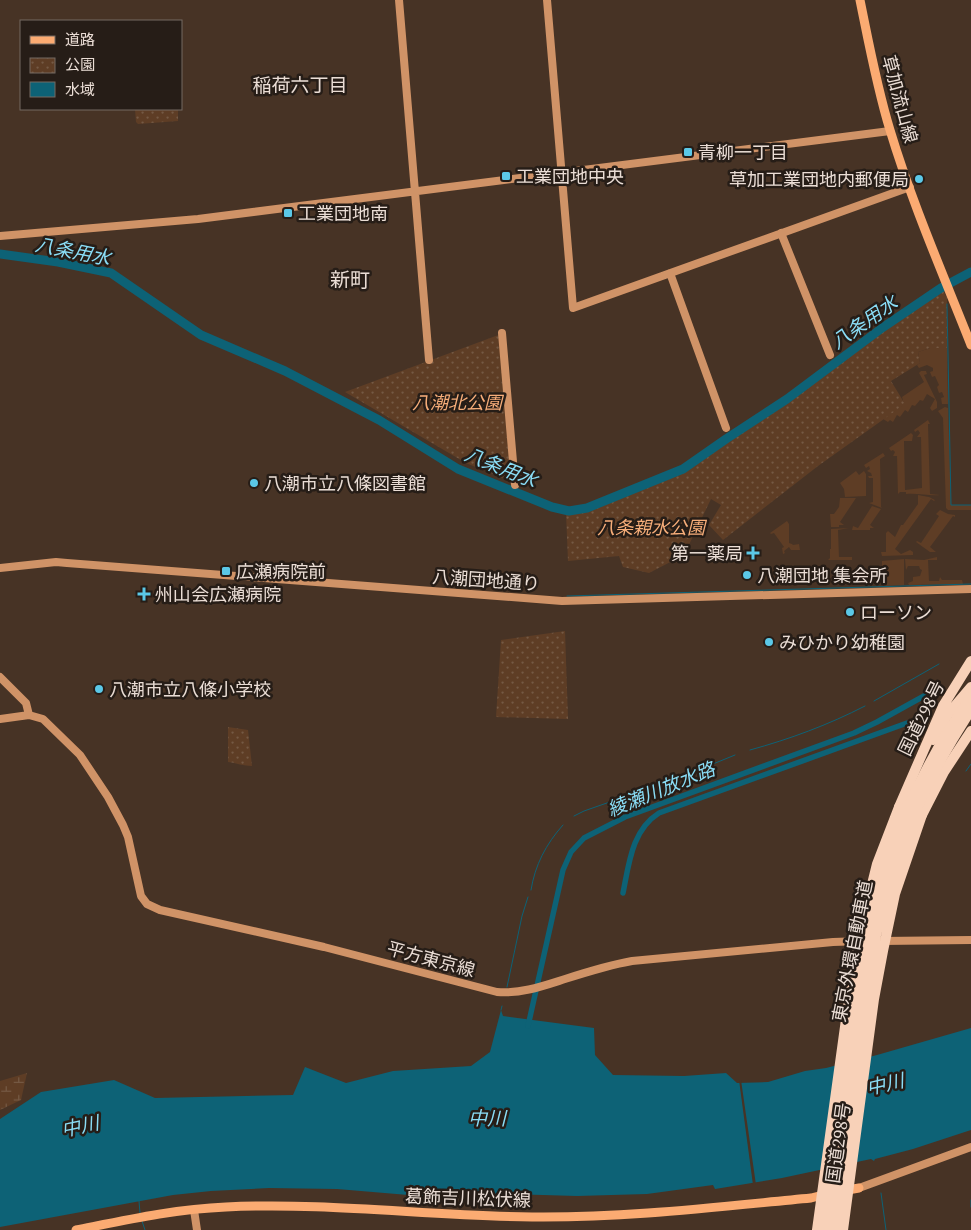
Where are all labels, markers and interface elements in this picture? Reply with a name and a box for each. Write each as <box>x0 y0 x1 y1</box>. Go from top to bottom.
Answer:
legend <box>20 20 182 110</box>
text: 道路 <box>65 29 95 50</box>
street label: 草加流山線 <box>876 52 924 146</box>
text: 公園 <box>65 54 95 75</box>
district label: 稲荷六丁目 <box>252 72 348 98</box>
text: 水域 <box>65 79 95 100</box>
place label: 青柳一丁目 <box>698 140 788 165</box>
marker: 青柳一丁目 <box>682 146 694 158</box>
place label: 工業団地中央 <box>516 164 624 189</box>
place label: 草加工業団地内郵便局 <box>729 167 909 192</box>
marker: 工業団地中央 <box>500 170 512 182</box>
marker: 草加工業団地内郵便局 <box>913 173 925 185</box>
place label: 工業団地南 <box>298 201 388 226</box>
marker: 工業団地南 <box>282 207 294 219</box>
water label: 八条用水 <box>33 231 115 271</box>
district label: 新町 <box>330 266 370 294</box>
water label: 八条用水 <box>825 288 904 354</box>
park label: 八潮北公園 <box>412 390 505 415</box>
water label: 八条用水 <box>461 441 543 494</box>
place label: 八潮市立八條図書館 <box>264 471 426 496</box>
marker: 八潮市立八條図書館 <box>248 477 260 489</box>
park label: 八条親水公園 <box>597 515 708 540</box>
place label: 第一薬局 <box>671 541 743 566</box>
marker: 第一薬局 <box>747 547 759 559</box>
place label: 広瀬病院前 <box>236 559 326 584</box>
place label: 八潮団地 集会所 <box>757 563 887 588</box>
street label: 八潮団地通り <box>431 564 541 596</box>
marker: 広瀬病院前 <box>220 565 232 577</box>
marker: 八潮団地 集会所 <box>741 569 753 581</box>
place label: 州山会広瀬病院 <box>155 582 281 607</box>
marker: 州山会広瀬病院 <box>137 587 151 601</box>
place label: ローソン <box>860 600 932 625</box>
marker: ローソン <box>844 606 856 618</box>
place label: みひかり幼稚園 <box>779 630 905 655</box>
marker: みひかり幼稚園 <box>763 636 775 648</box>
street label: 国道298号 <box>892 676 950 760</box>
place label: 八潮市立八條小学校 <box>109 677 271 702</box>
marker: 八潮市立八條小学校 <box>93 683 105 695</box>
water label: 綾瀬川放水路 <box>603 755 721 822</box>
street label: 東京外環自動車道 <box>826 878 878 1024</box>
street label: 平方東京線 <box>384 935 478 983</box>
water label: 中川 <box>864 1067 908 1101</box>
street label: 国道298号 <box>820 1101 856 1185</box>
water label: 中川 <box>468 1105 508 1131</box>
water label: 中川 <box>59 1109 103 1143</box>
street label: 葛飾吉川松伏線 <box>405 1183 531 1213</box>

